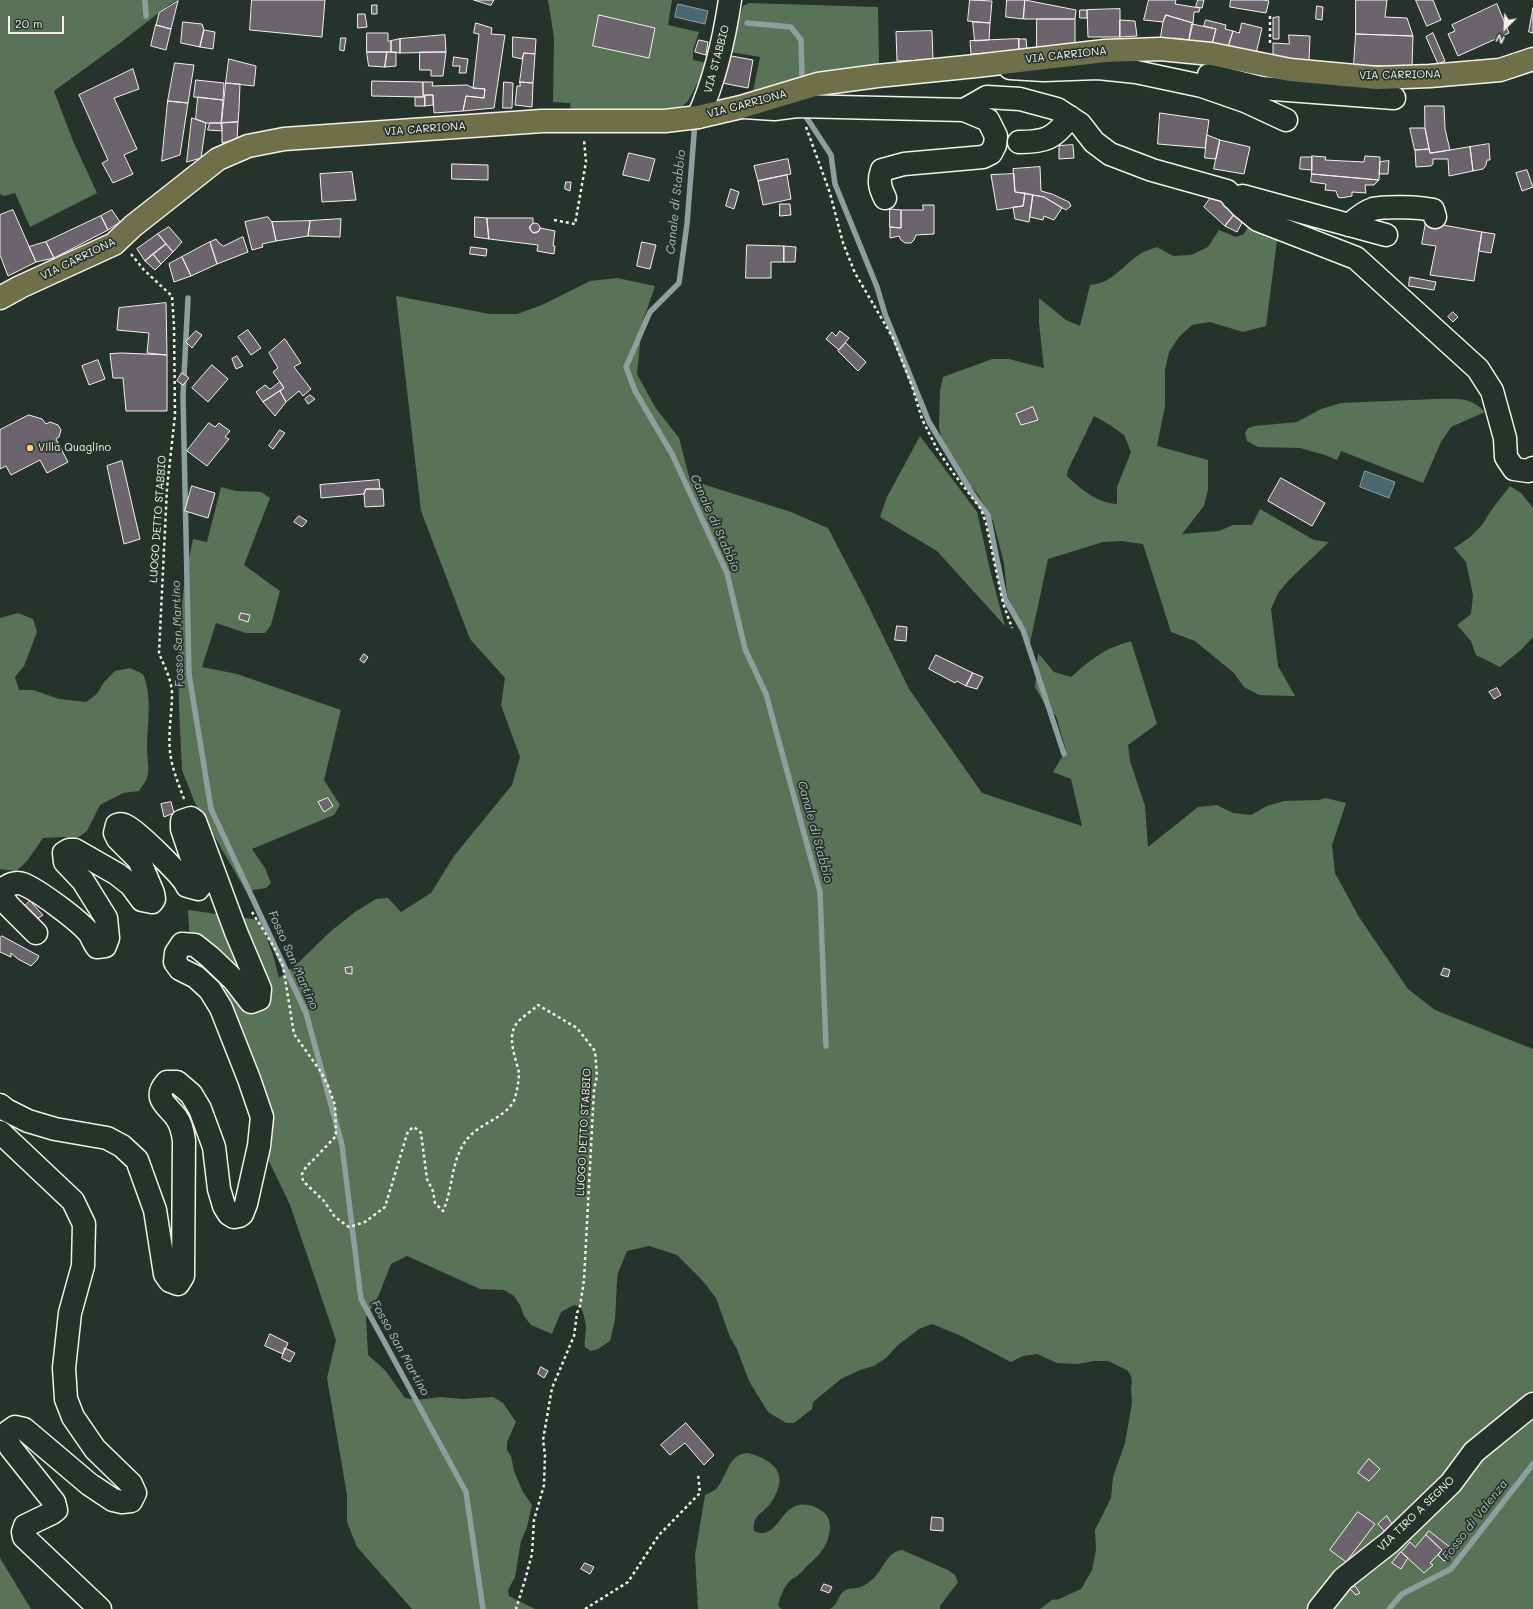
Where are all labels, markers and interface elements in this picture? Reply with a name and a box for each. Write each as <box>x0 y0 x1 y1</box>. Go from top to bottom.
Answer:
scale bar <box>10 8 66 34</box>
north arrow <box>1485 8 1525 48</box>
text: 20 m <box>15 15 43 31</box>
street label: VIA STABBIO <box>702 23 732 95</box>
text: N <box>1493 31 1507 48</box>
street label: VIA CARRIONA <box>1025 44 1107 66</box>
street label: VIA CARRIONA <box>1359 68 1441 82</box>
street label: VIA CARRIONA <box>706 87 788 121</box>
street label: VIA CARRIONA <box>384 120 466 138</box>
water label: Canale di Stabbio <box>663 149 689 255</box>
street label: VIA CARRIONA <box>38 235 118 283</box>
place label: Villa Quaglino <box>38 441 111 455</box>
marker: Villa Quaglino <box>25 443 35 453</box>
street label: LUOGO DETTO STABBIO <box>147 455 169 583</box>
water label: Canale di Stabbio <box>687 472 743 574</box>
water label: Fosso San Martino <box>169 580 187 688</box>
water label: Canale di Stabbio <box>794 779 836 885</box>
water label: Fosso San Martino <box>265 908 321 1012</box>
street label: LUOGO DETTO STABBIO <box>574 1068 594 1196</box>
water label: Fosso San Martino <box>368 1298 432 1398</box>
street label: VIA TIRO A SEGNO <box>1375 1474 1457 1554</box>
water label: Fosso di Valenza <box>1439 1477 1511 1563</box>

